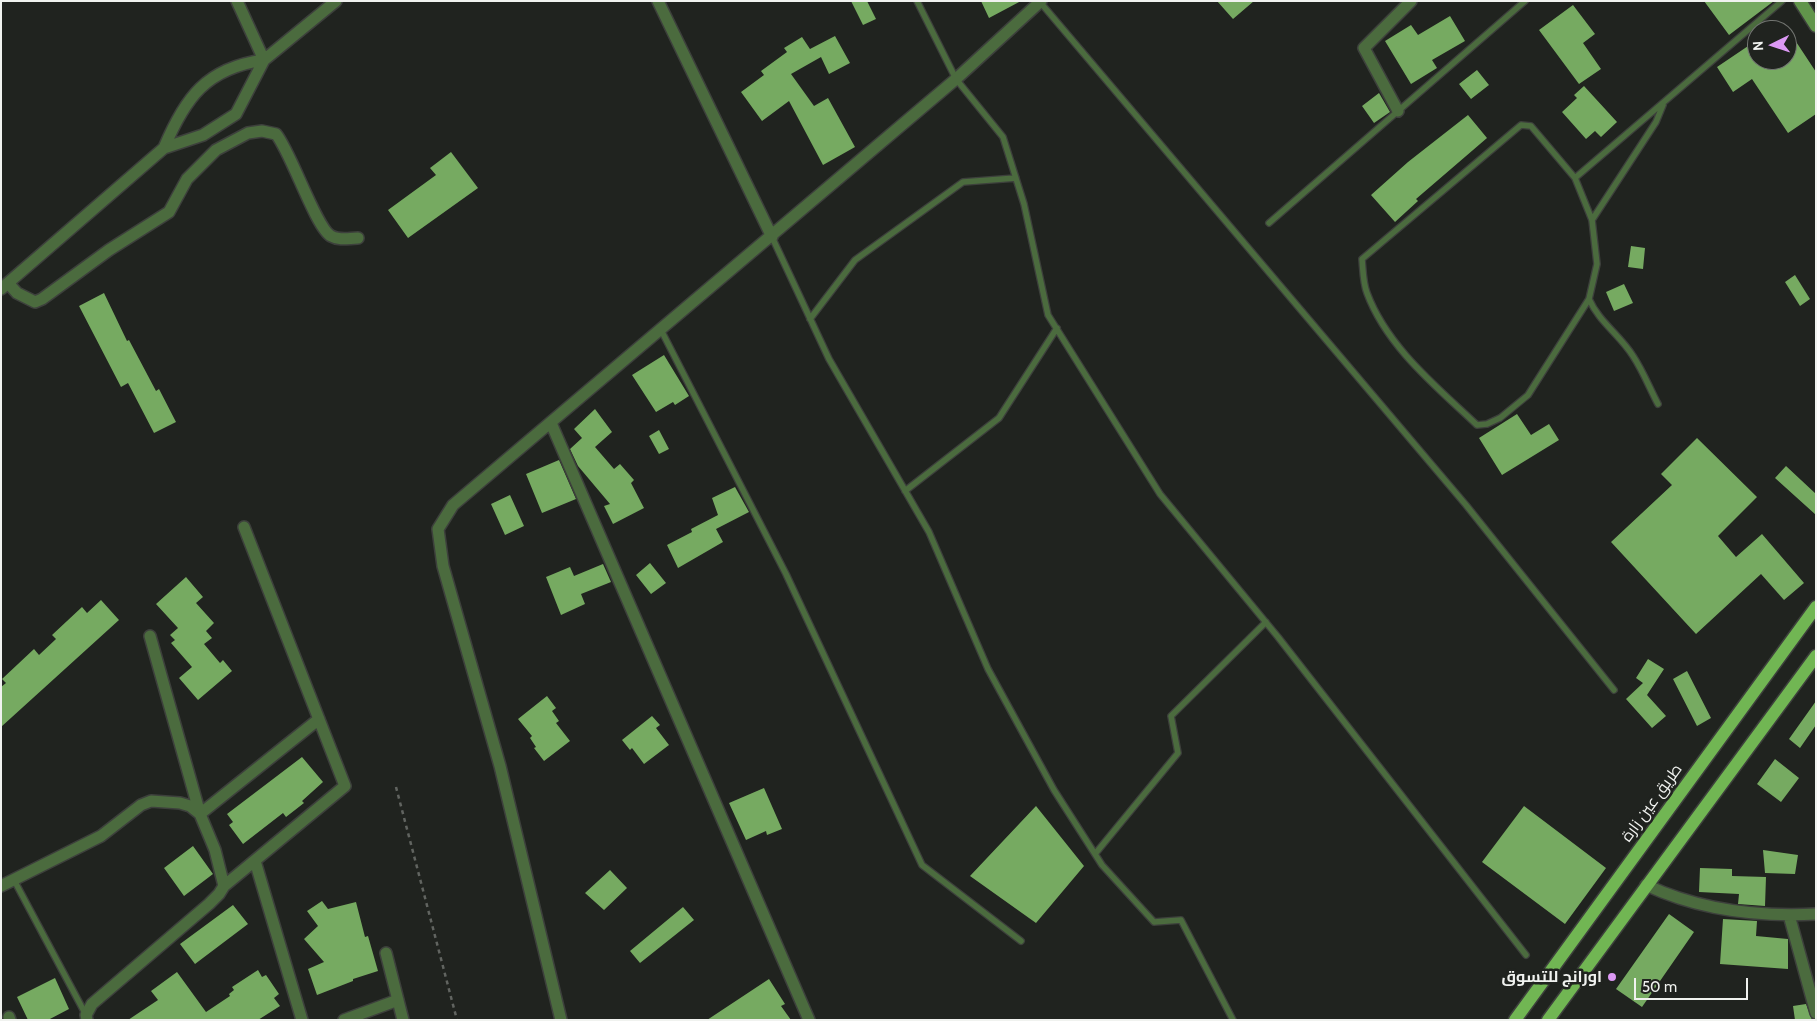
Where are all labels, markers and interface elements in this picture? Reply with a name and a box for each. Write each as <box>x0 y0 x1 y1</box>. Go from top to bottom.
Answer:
north arrow <box>1747 20 1797 70</box>
text: N <box>1749 40 1767 52</box>
street label: طريق عين زارة <box>1617 760 1687 846</box>
place label: اورانج للتسوق <box>1501 967 1602 987</box>
scale bar <box>1637 968 1751 1000</box>
marker: اورانج للتسوق <box>1606 971 1618 983</box>
text: 50 m <box>1642 978 1677 996</box>

